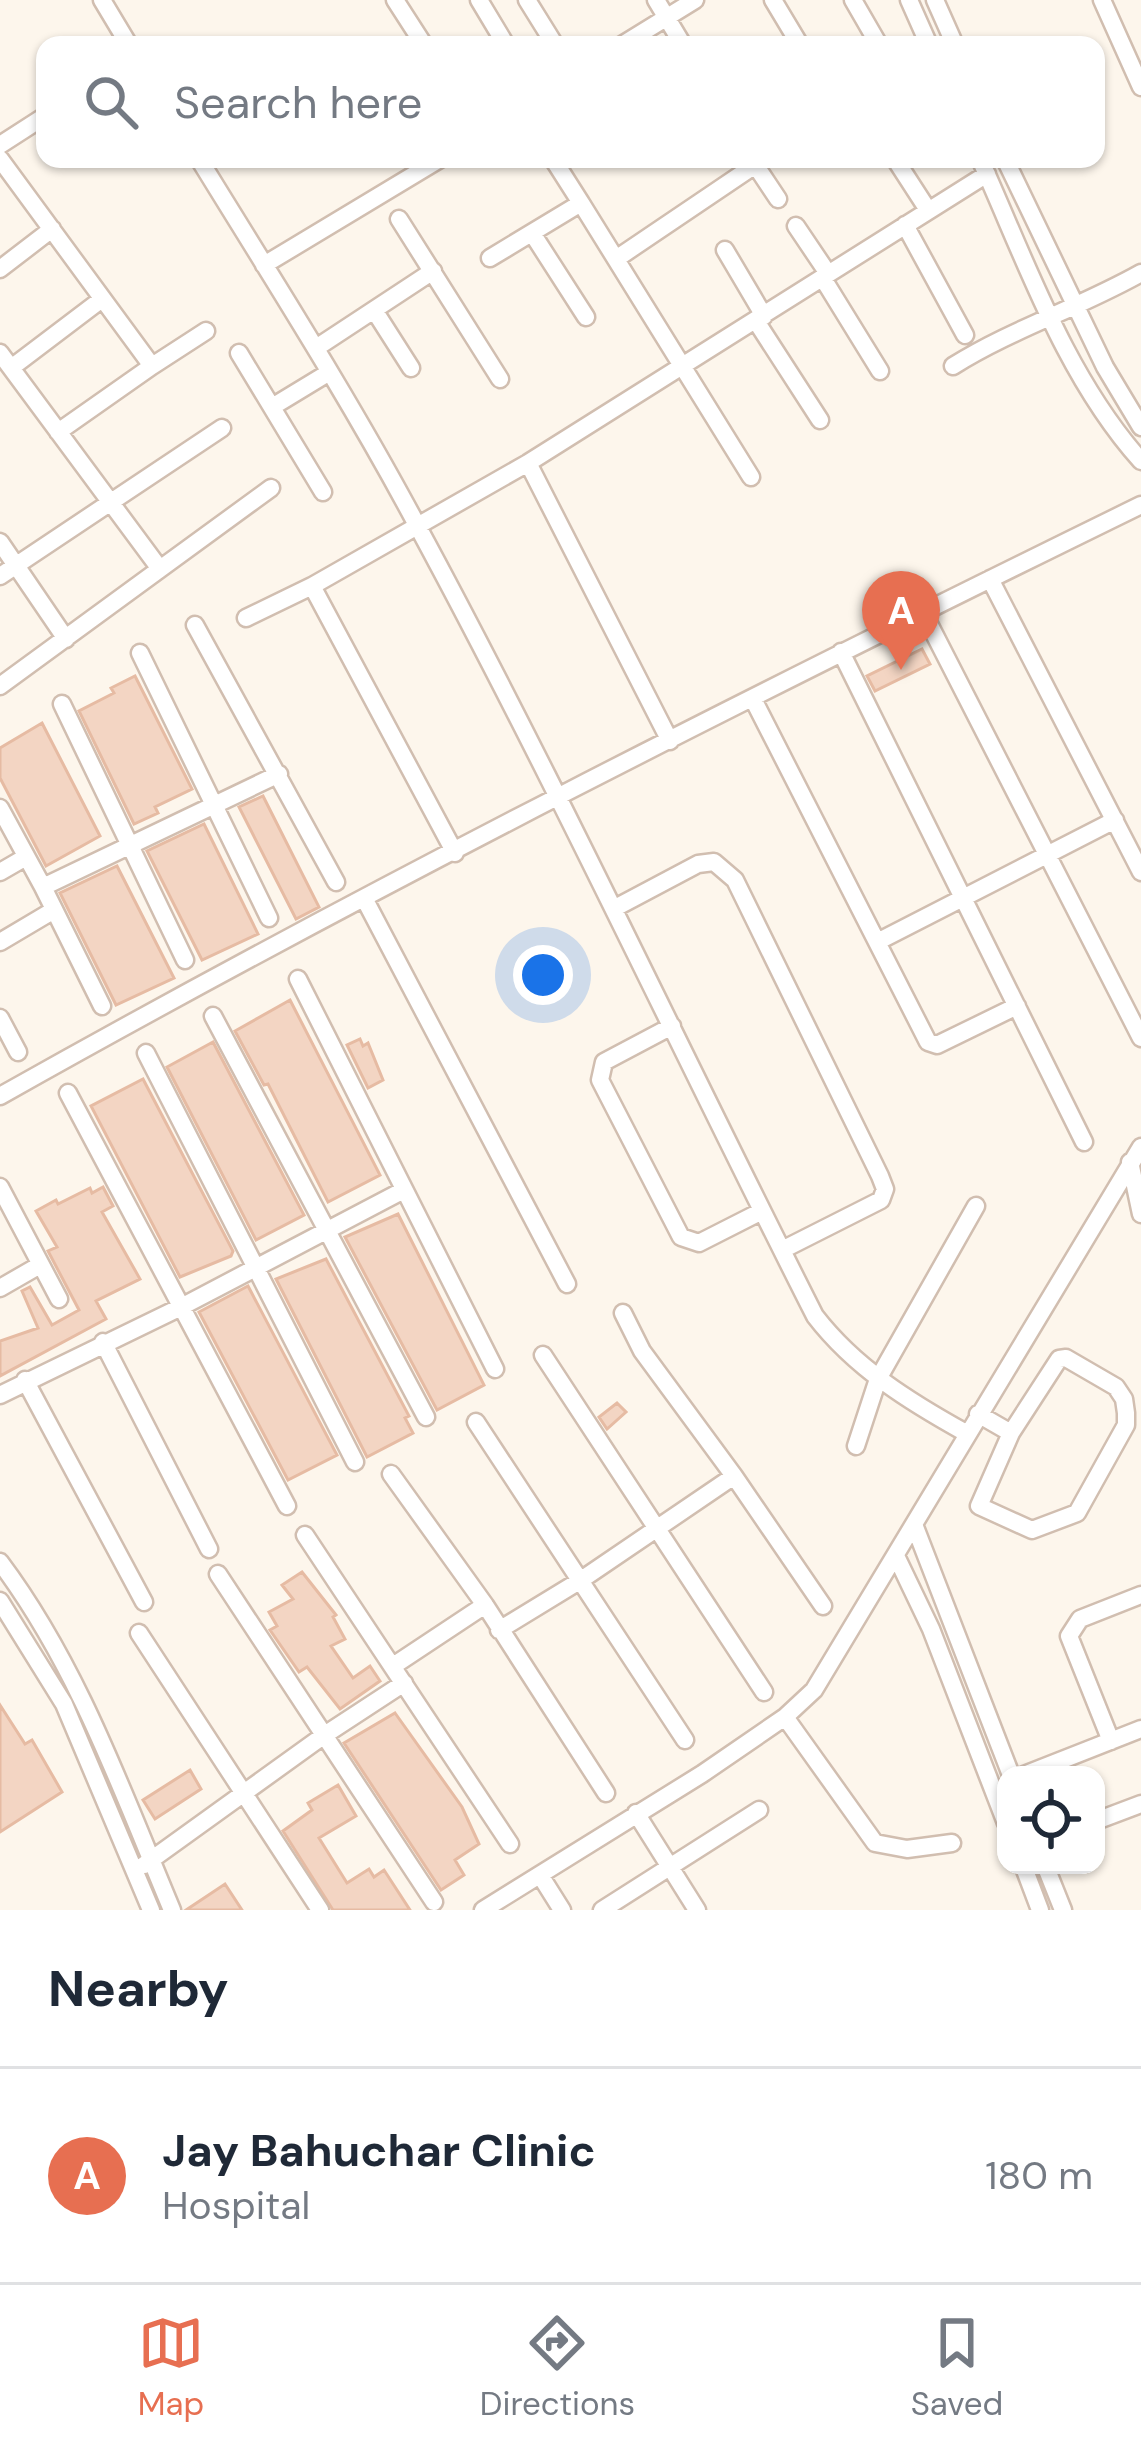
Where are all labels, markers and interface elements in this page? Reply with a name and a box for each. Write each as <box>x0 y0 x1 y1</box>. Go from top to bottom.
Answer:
search box <box>36 36 1105 168</box>
icon: search <box>78 69 144 135</box>
text: Search here <box>174 73 422 132</box>
pin: A <box>862 571 940 670</box>
your location <box>513 945 573 1005</box>
map controls <box>997 1766 1105 1874</box>
button: locate <box>997 1766 1105 1874</box>
text: Nearby <box>48 1955 229 2022</box>
text: Jay Bahuchar Clinic <box>162 2121 596 2180</box>
text: A <box>73 2150 101 2201</box>
text: 180 m <box>985 2150 1093 2201</box>
text: Hospital <box>162 2180 310 2231</box>
tab: Map <box>138 2310 204 2425</box>
tab: Directions <box>480 2310 635 2425</box>
tab: Saved <box>911 2310 1003 2425</box>

